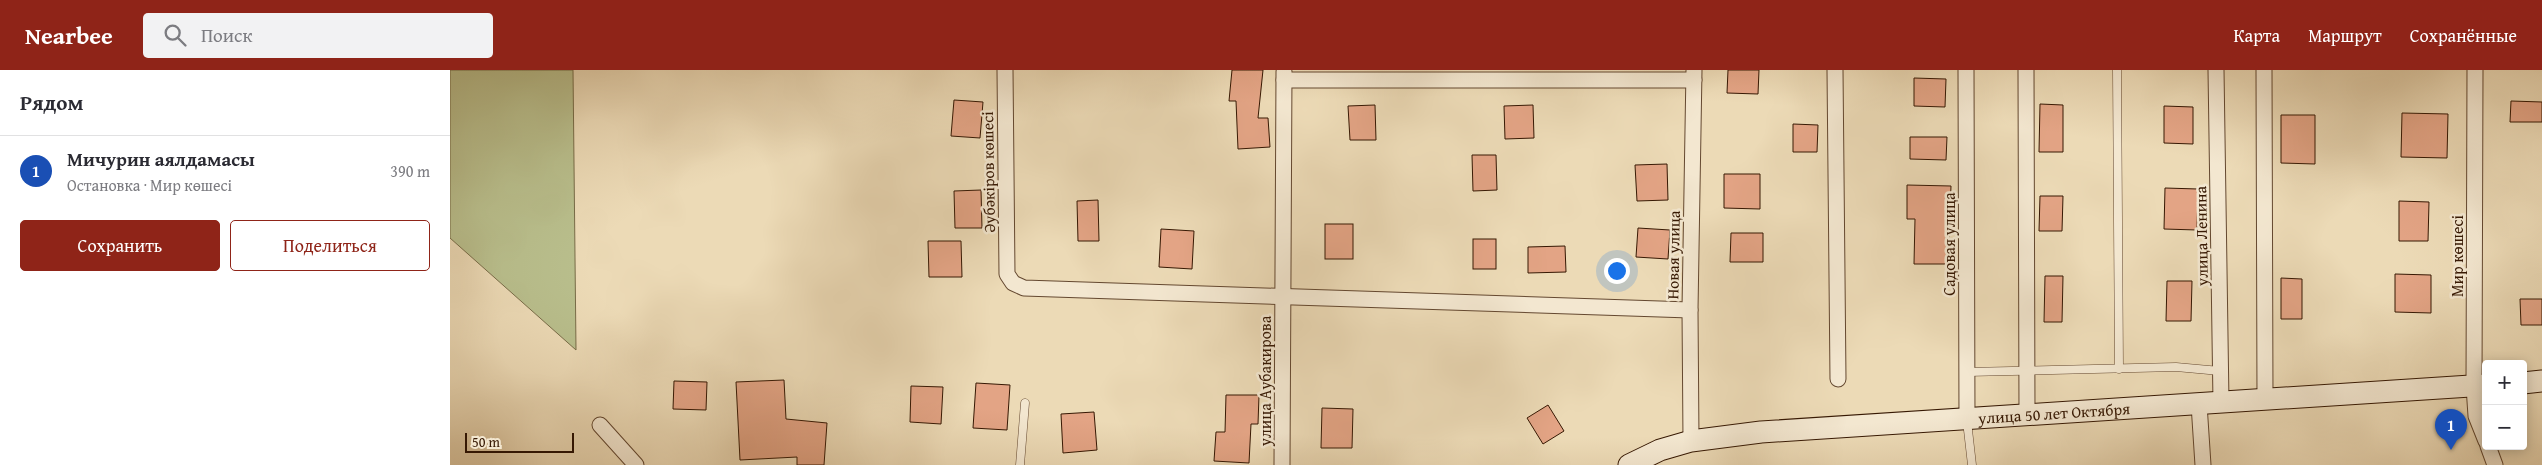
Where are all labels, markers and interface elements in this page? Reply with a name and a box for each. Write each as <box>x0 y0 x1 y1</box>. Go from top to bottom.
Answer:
search box <box>143 13 493 58</box>
text: Nearbee <box>25 18 113 53</box>
icon: search <box>161 21 189 49</box>
text: Поиск <box>201 21 253 49</box>
text: Карта <box>2234 22 2280 49</box>
text: Маршрут <box>2308 22 2382 49</box>
text: Сохранённые <box>2410 22 2517 49</box>
text: Рядом <box>20 87 83 118</box>
street label: Әубәкіров көшесі <box>975 111 1001 233</box>
text: Мичурин аялдамасы <box>67 145 255 173</box>
text: 1 <box>32 159 40 183</box>
text: 390 m <box>390 159 430 183</box>
text: Остановка · Мир көшесі <box>67 173 232 197</box>
street label: улица Ленина <box>2188 185 2214 287</box>
street label: Садовая улица <box>1937 192 1961 296</box>
street label: Новая улица <box>1660 210 1686 300</box>
street label: Мир көшесі <box>2445 215 2469 297</box>
button: Сохранить <box>20 220 220 271</box>
button: Поделиться <box>230 220 430 271</box>
your location <box>1604 258 1630 284</box>
street label: улица Аубакирова <box>1253 315 1277 447</box>
map controls <box>2482 360 2527 450</box>
button: + <box>2482 360 2527 405</box>
street label: улица 50 лет Октября <box>1976 396 2131 430</box>
button: − <box>2482 405 2527 450</box>
pin: 1 <box>2435 409 2467 450</box>
scale bar <box>465 430 574 453</box>
text: 50 m <box>472 432 500 452</box>

